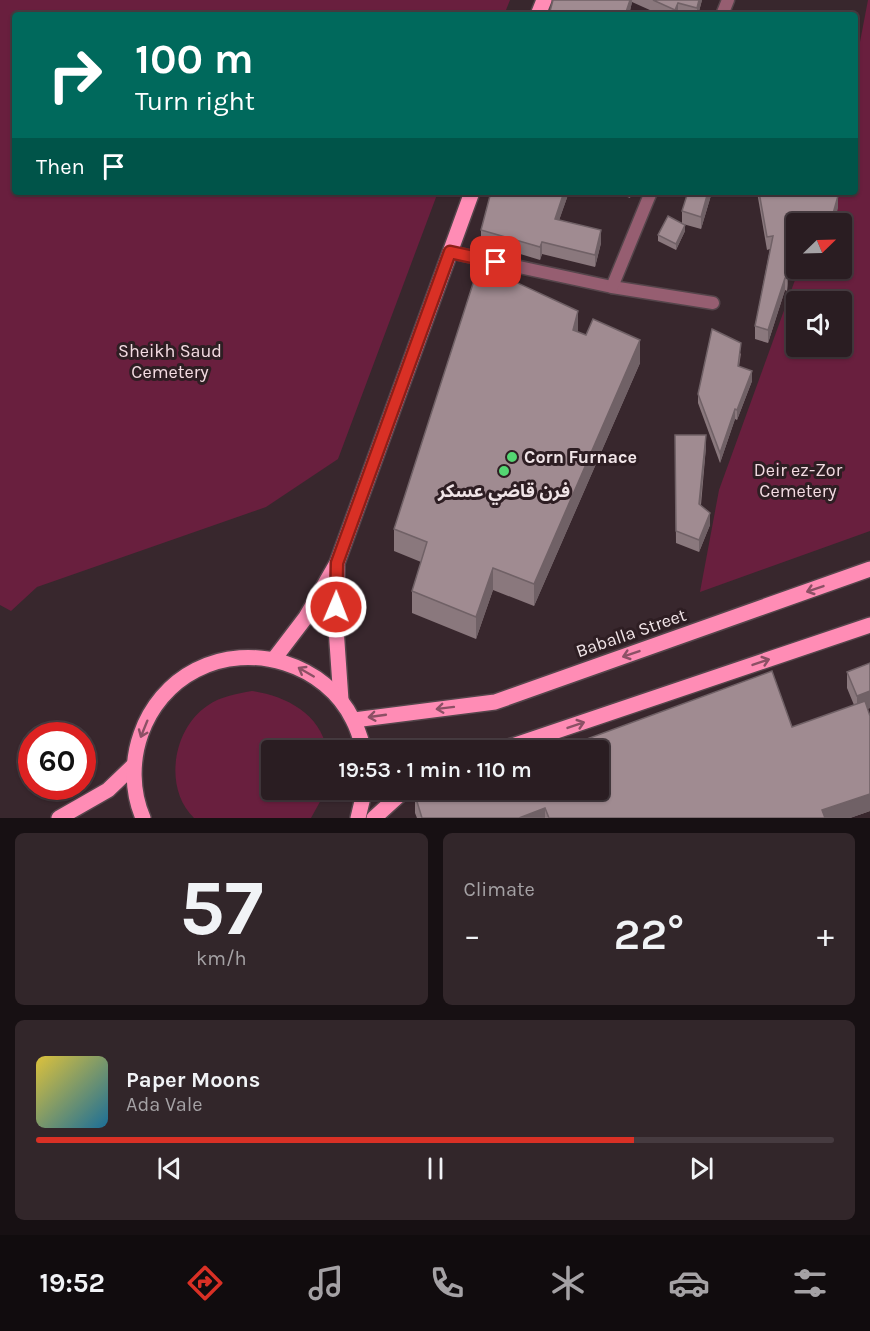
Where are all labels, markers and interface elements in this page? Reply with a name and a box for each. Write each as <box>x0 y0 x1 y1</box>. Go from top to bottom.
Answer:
text: 100 m <box>135 34 254 84</box>
icon: right <box>36 36 114 114</box>
text: Turn right <box>135 85 255 117</box>
icon: arrive <box>97 150 130 183</box>
text: Then <box>36 154 85 180</box>
north arrow <box>786 213 852 279</box>
map controls <box>786 213 852 357</box>
pin <box>470 236 521 287</box>
icon: arrive <box>479 245 512 278</box>
button: sound <box>786 291 852 357</box>
park label: Sheikh Saud Cemetery <box>118 340 222 383</box>
place label: Corn Furnace <box>524 446 637 468</box>
marker: Corn Furnace <box>505 450 519 464</box>
park label: Deir ez-Zor Cemetery <box>754 459 843 502</box>
marker: فرن قاضي عسكر <box>497 464 511 478</box>
place label: فرن قاضي عسكر <box>437 480 570 505</box>
position arrow <box>304 575 368 639</box>
one-way arrow <box>806 584 825 595</box>
street label: Baballa Street <box>573 604 689 662</box>
one-way arrow <box>622 649 641 660</box>
one-way arrow <box>751 656 770 667</box>
one-way arrow <box>298 666 315 678</box>
one-way arrow <box>435 703 455 714</box>
one-way arrow <box>368 711 387 722</box>
one-way arrow <box>566 718 585 729</box>
one-way arrow <box>138 719 149 737</box>
speed limit sign: 60 <box>18 722 96 800</box>
text: 19:53 · 1 min · 110 m <box>338 757 532 783</box>
text: 57 <box>179 862 263 954</box>
text: Climate <box>464 878 535 901</box>
text: 22° <box>613 908 684 960</box>
text: − <box>464 916 481 954</box>
text: + <box>817 916 834 954</box>
text: km/h <box>196 947 247 970</box>
text: Paper Moons <box>126 1067 260 1093</box>
text: Ada Vale <box>126 1093 203 1116</box>
icon: previous <box>153 1152 186 1185</box>
icon: pause <box>419 1152 452 1185</box>
icon: next <box>685 1152 718 1185</box>
icon: directions <box>184 1262 226 1304</box>
icon: music <box>305 1262 347 1304</box>
icon: phone <box>426 1262 468 1304</box>
icon: climate <box>547 1262 589 1304</box>
icon: car <box>668 1262 710 1304</box>
icon: filters <box>789 1262 831 1304</box>
text: 19:52 <box>39 1267 105 1299</box>

